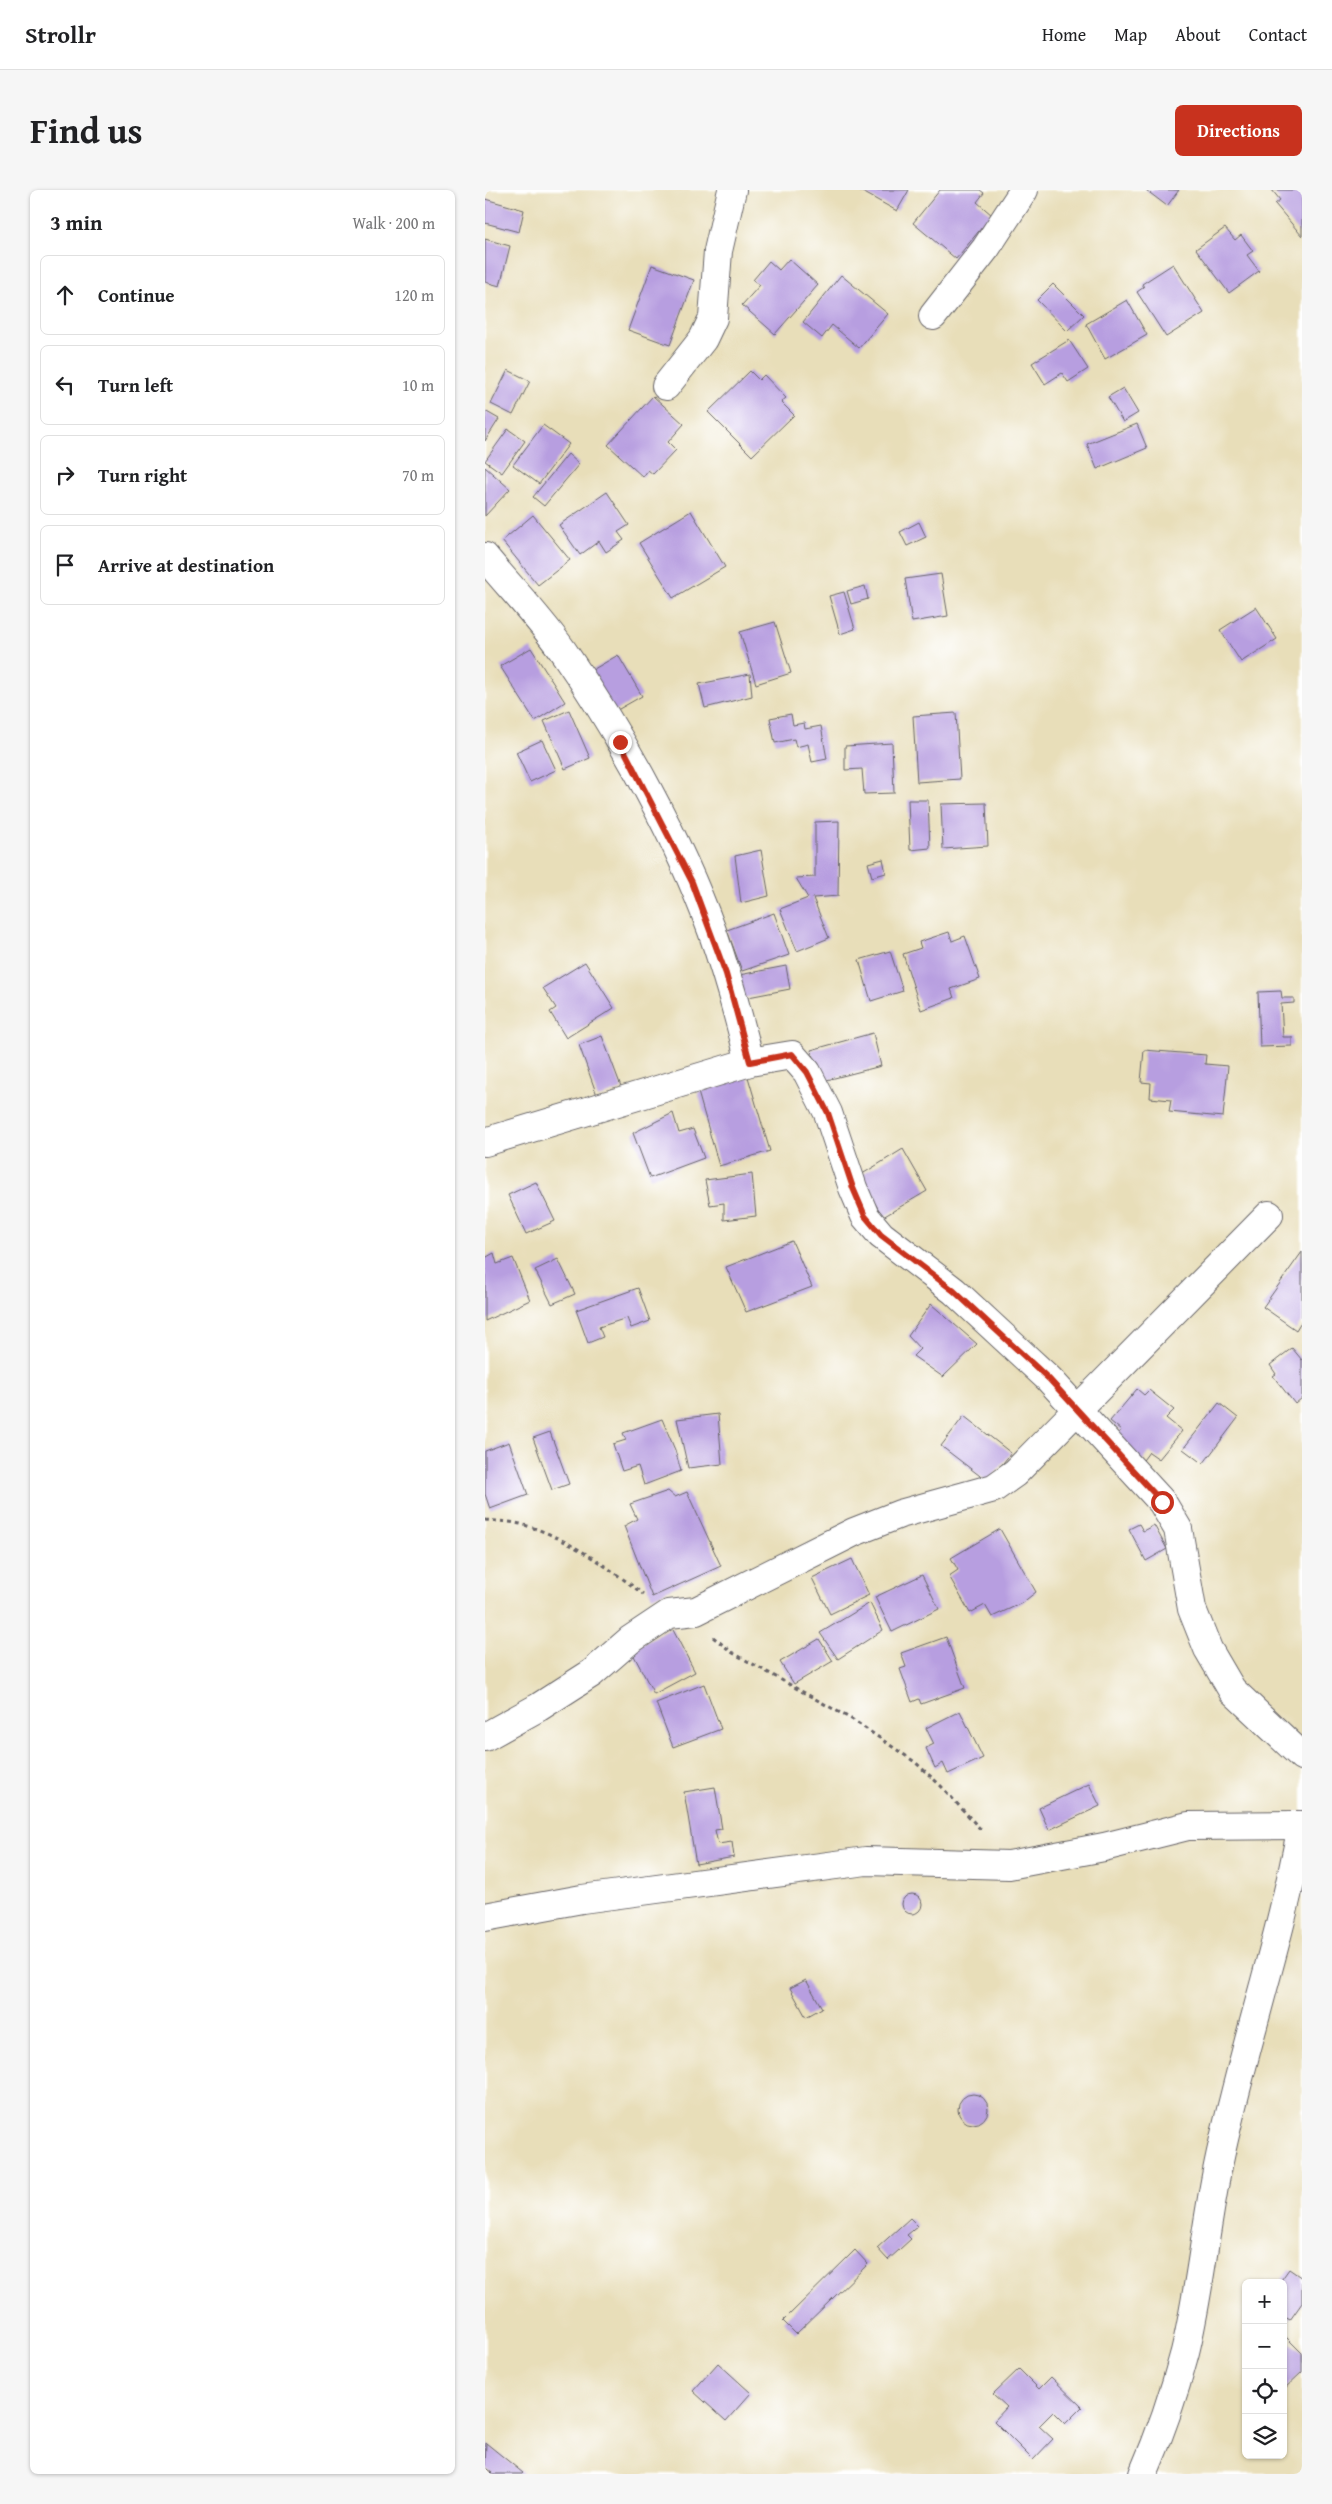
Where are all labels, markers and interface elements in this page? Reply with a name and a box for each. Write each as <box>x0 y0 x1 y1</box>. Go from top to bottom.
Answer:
text: Strollr <box>25 17 96 52</box>
text: Home <box>1042 21 1086 48</box>
text: Map <box>1114 21 1147 48</box>
text: About <box>1175 21 1221 48</box>
text: Contact <box>1249 21 1307 48</box>
text: Find us <box>30 105 143 156</box>
button: Directions <box>1175 105 1302 156</box>
text: 3 min <box>50 207 102 238</box>
text: Walk · 200 m <box>352 211 435 235</box>
icon: ahead <box>51 281 79 309</box>
text: Continue <box>98 281 175 309</box>
text: 120 m <box>394 283 434 307</box>
icon: left <box>51 371 79 399</box>
text: Turn left <box>98 371 173 399</box>
text: 10 m <box>402 373 434 397</box>
icon: right <box>51 461 79 489</box>
text: Turn right <box>98 461 187 489</box>
text: 70 m <box>402 463 434 487</box>
icon: arrive <box>51 551 79 579</box>
text: Arrive at destination <box>98 551 274 579</box>
route end <box>609 731 632 754</box>
route start <box>1151 1491 1174 1514</box>
map controls <box>1242 2279 1287 2459</box>
button: + <box>1242 2279 1287 2324</box>
button: − <box>1242 2324 1287 2369</box>
button: locate <box>1242 2369 1287 2414</box>
button: layers <box>1242 2414 1287 2459</box>

